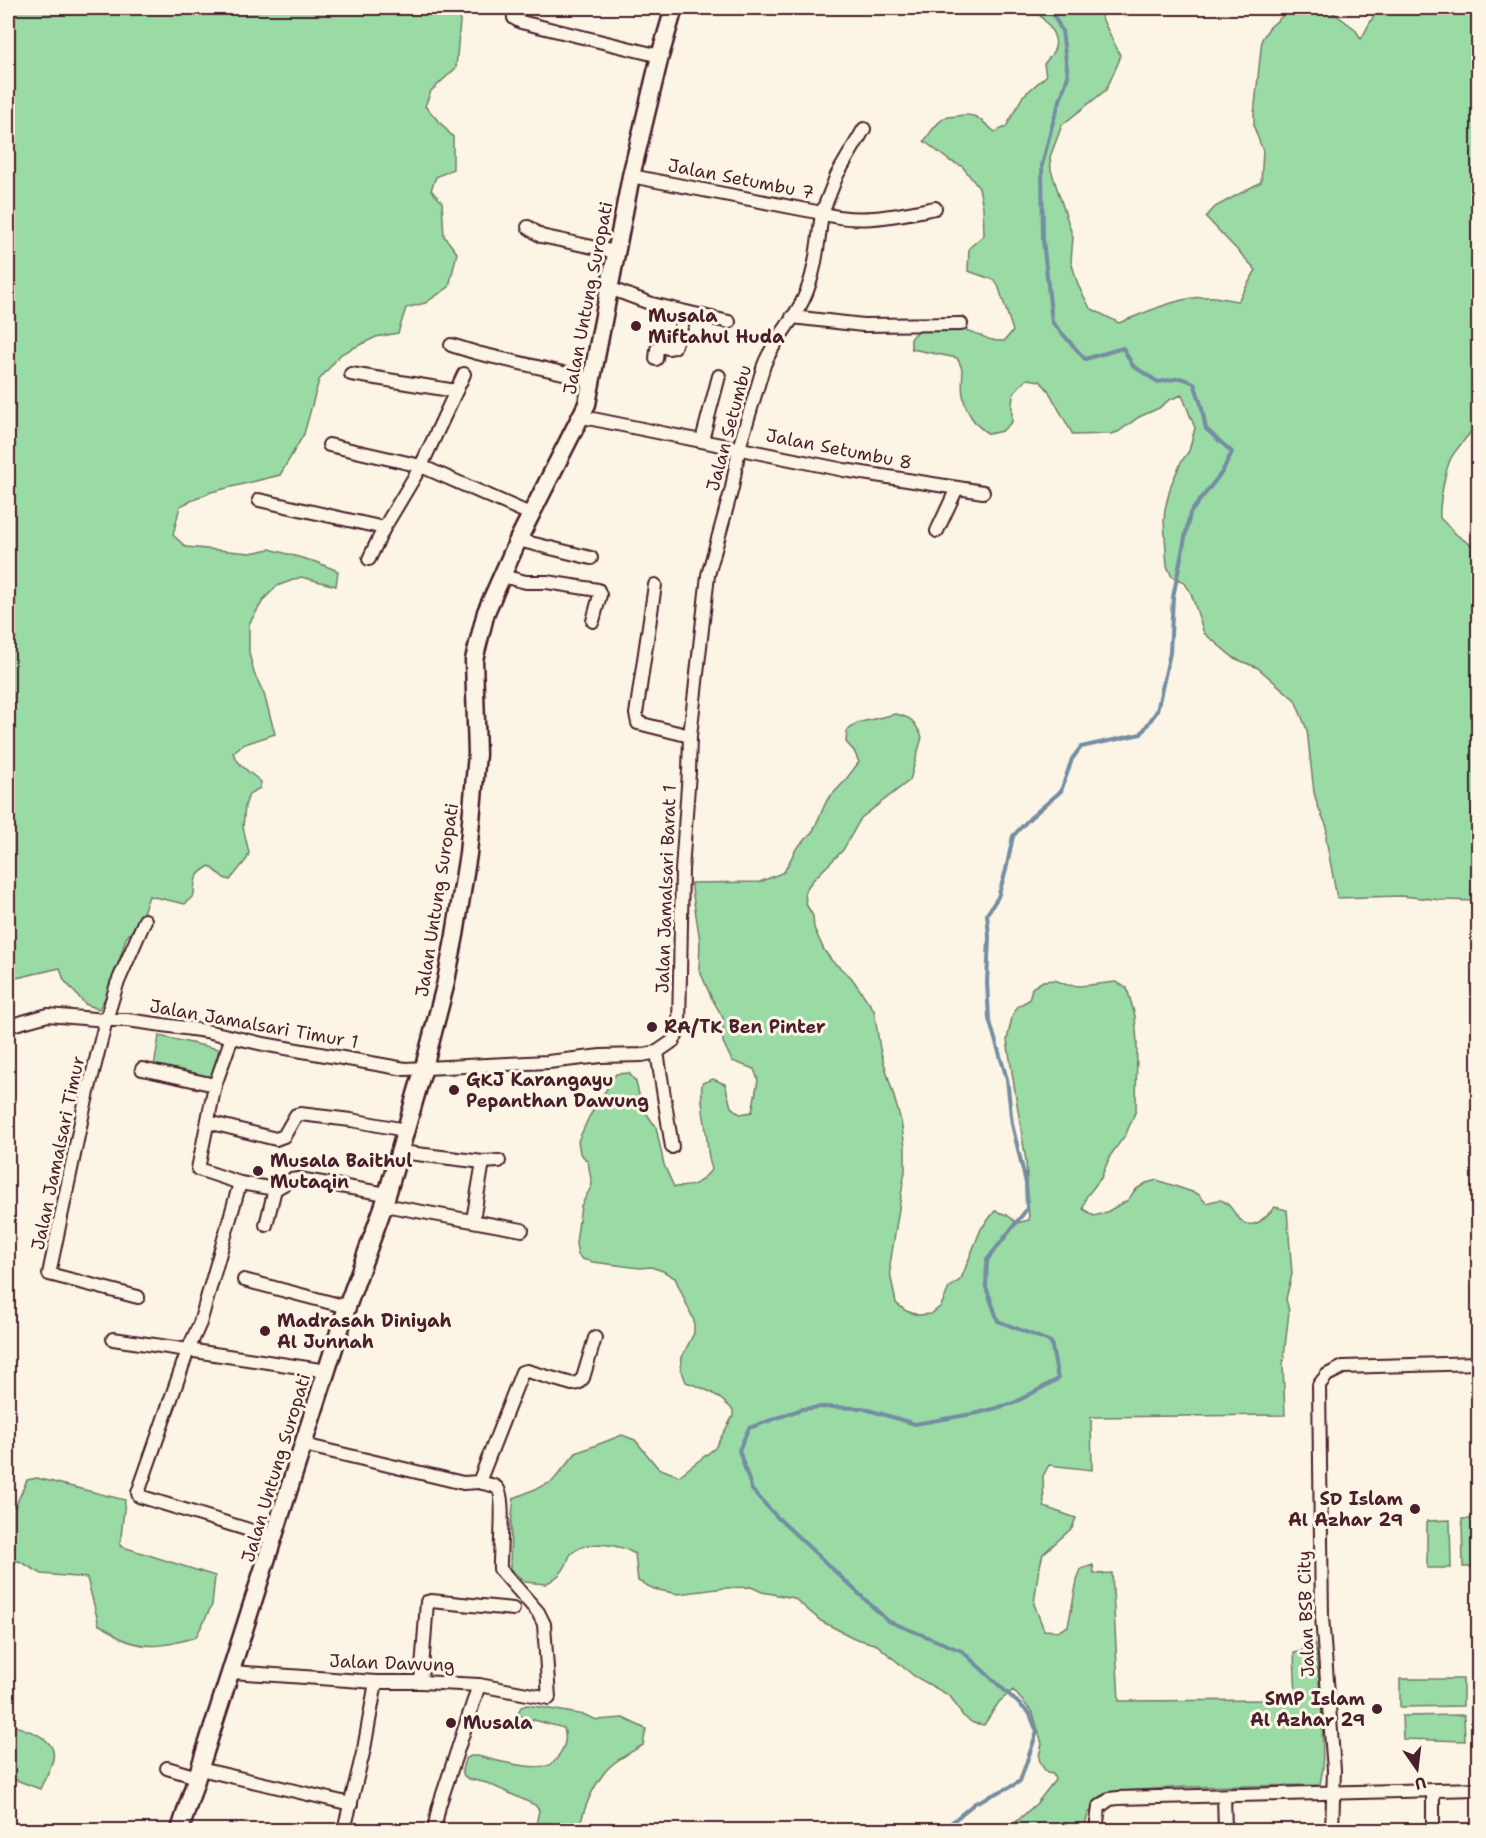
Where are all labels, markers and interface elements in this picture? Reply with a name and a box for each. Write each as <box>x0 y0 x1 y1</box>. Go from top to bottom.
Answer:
street label: Jalan Setumbu 7 <box>666 153 816 205</box>
street label: Jalan Untung Suropati <box>558 199 618 397</box>
place label: Musala Miftahul Huda <box>648 304 785 349</box>
marker: Musala Miftahul Huda <box>629 319 643 333</box>
street label: Jalan Setumbu <box>701 362 757 494</box>
street label: Jalan Setumbu 8 <box>764 423 914 475</box>
street label: Jalan Jamalsari Barat 1 <box>650 784 682 994</box>
street label: Jalan Untung Suropati <box>410 801 464 999</box>
street label: Jalan Jamalsari Timur 1 <box>148 994 360 1054</box>
place label: RA/TK Ben Pinter <box>664 1015 826 1039</box>
marker: RA/TK Ben Pinter <box>645 1020 659 1034</box>
street label: Jalan Jamalsari Timur <box>26 1054 90 1252</box>
place label: GKJ Karangayu Pepanthan Dawung <box>466 1068 649 1113</box>
marker: GKJ Karangayu Pepanthan Dawung <box>447 1083 461 1097</box>
place label: Musala Baithul Mutaqin <box>270 1149 413 1194</box>
marker: Musala Baithul Mutaqin <box>251 1164 265 1178</box>
place label: Madrasah Diniyah Al Junnah <box>277 1309 452 1354</box>
marker: Madrasah Diniyah Al Junnah <box>258 1324 272 1338</box>
street label: Jalan Untung Suropati <box>236 1371 316 1565</box>
place label: SD Islam Al Azhar 29 <box>1288 1487 1404 1532</box>
marker: SD Islam Al Azhar 29 <box>1408 1502 1422 1516</box>
street label: Jalan BSB City <box>1292 1550 1320 1678</box>
street label: Jalan Dawung <box>329 1649 455 1677</box>
place label: SMP Islam Al Azhar 29 <box>1250 1687 1366 1732</box>
marker: SMP Islam Al Azhar 29 <box>1370 1702 1384 1716</box>
place label: Musala <box>463 1711 533 1735</box>
marker: Musala <box>444 1716 458 1730</box>
north arrow <box>1387 1739 1447 1799</box>
text: U <box>1413 1772 1428 1795</box>

